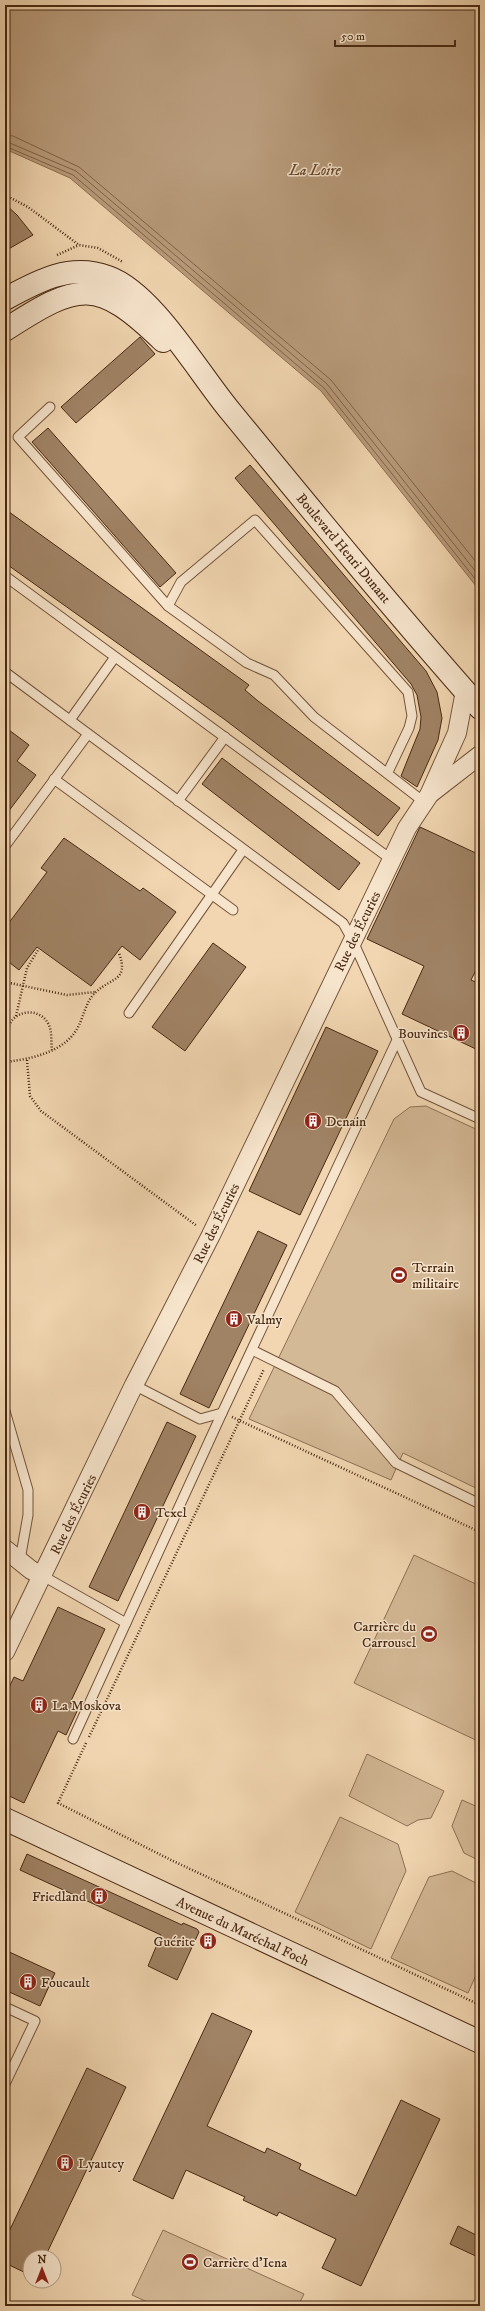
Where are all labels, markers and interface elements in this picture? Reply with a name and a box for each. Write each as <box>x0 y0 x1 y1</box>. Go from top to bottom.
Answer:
scale bar <box>335 22 455 48</box>
text: 50 m <box>341 29 365 44</box>
water label: La Loire <box>288 161 342 180</box>
street label: Boulevard Henri Dunant <box>292 490 395 608</box>
street label: Rue des Écuries <box>331 888 385 975</box>
building icon: Bouvines <box>451 1023 471 1043</box>
place label: Bouvines <box>398 1025 448 1043</box>
building icon: Denain <box>303 1111 323 1131</box>
place label: Denain <box>326 1113 367 1131</box>
street label: Rue des Écuries <box>190 1180 244 1267</box>
place label: Terrain militaire <box>412 1259 459 1293</box>
sports icon: Terrain militaire <box>389 1265 409 1285</box>
building icon: Valmy <box>224 1309 244 1329</box>
place label: Valmy <box>246 1311 283 1329</box>
street label: Rue des Écuries <box>47 1471 101 1558</box>
building icon: Texel <box>132 1502 152 1522</box>
place label: Texel <box>155 1504 188 1522</box>
place label: Carrière du Carrousel <box>353 1618 417 1652</box>
sports icon: Carrière du Carrousel <box>419 1624 439 1644</box>
building icon: La Moskova <box>29 1695 49 1715</box>
place label: La Moskova <box>52 1697 121 1715</box>
building icon: Friedland <box>89 1886 109 1906</box>
place label: Friedland <box>32 1888 86 1906</box>
street label: Avenue du Maréchal Foch <box>173 1893 313 1971</box>
building icon: Guérite <box>198 1931 218 1951</box>
place label: Guérite <box>154 1933 195 1951</box>
building icon: Foucault <box>18 1972 38 1992</box>
place label: Foucault <box>41 1974 91 1992</box>
building icon: Lyautey <box>55 2153 75 2173</box>
place label: Lyautey <box>78 2155 125 2173</box>
north arrow <box>22 2249 62 2289</box>
sports icon: Carrière d'Iena <box>180 2252 200 2272</box>
text: N <box>37 2253 47 2267</box>
place label: Carrière d'Iena <box>203 2254 287 2272</box>

